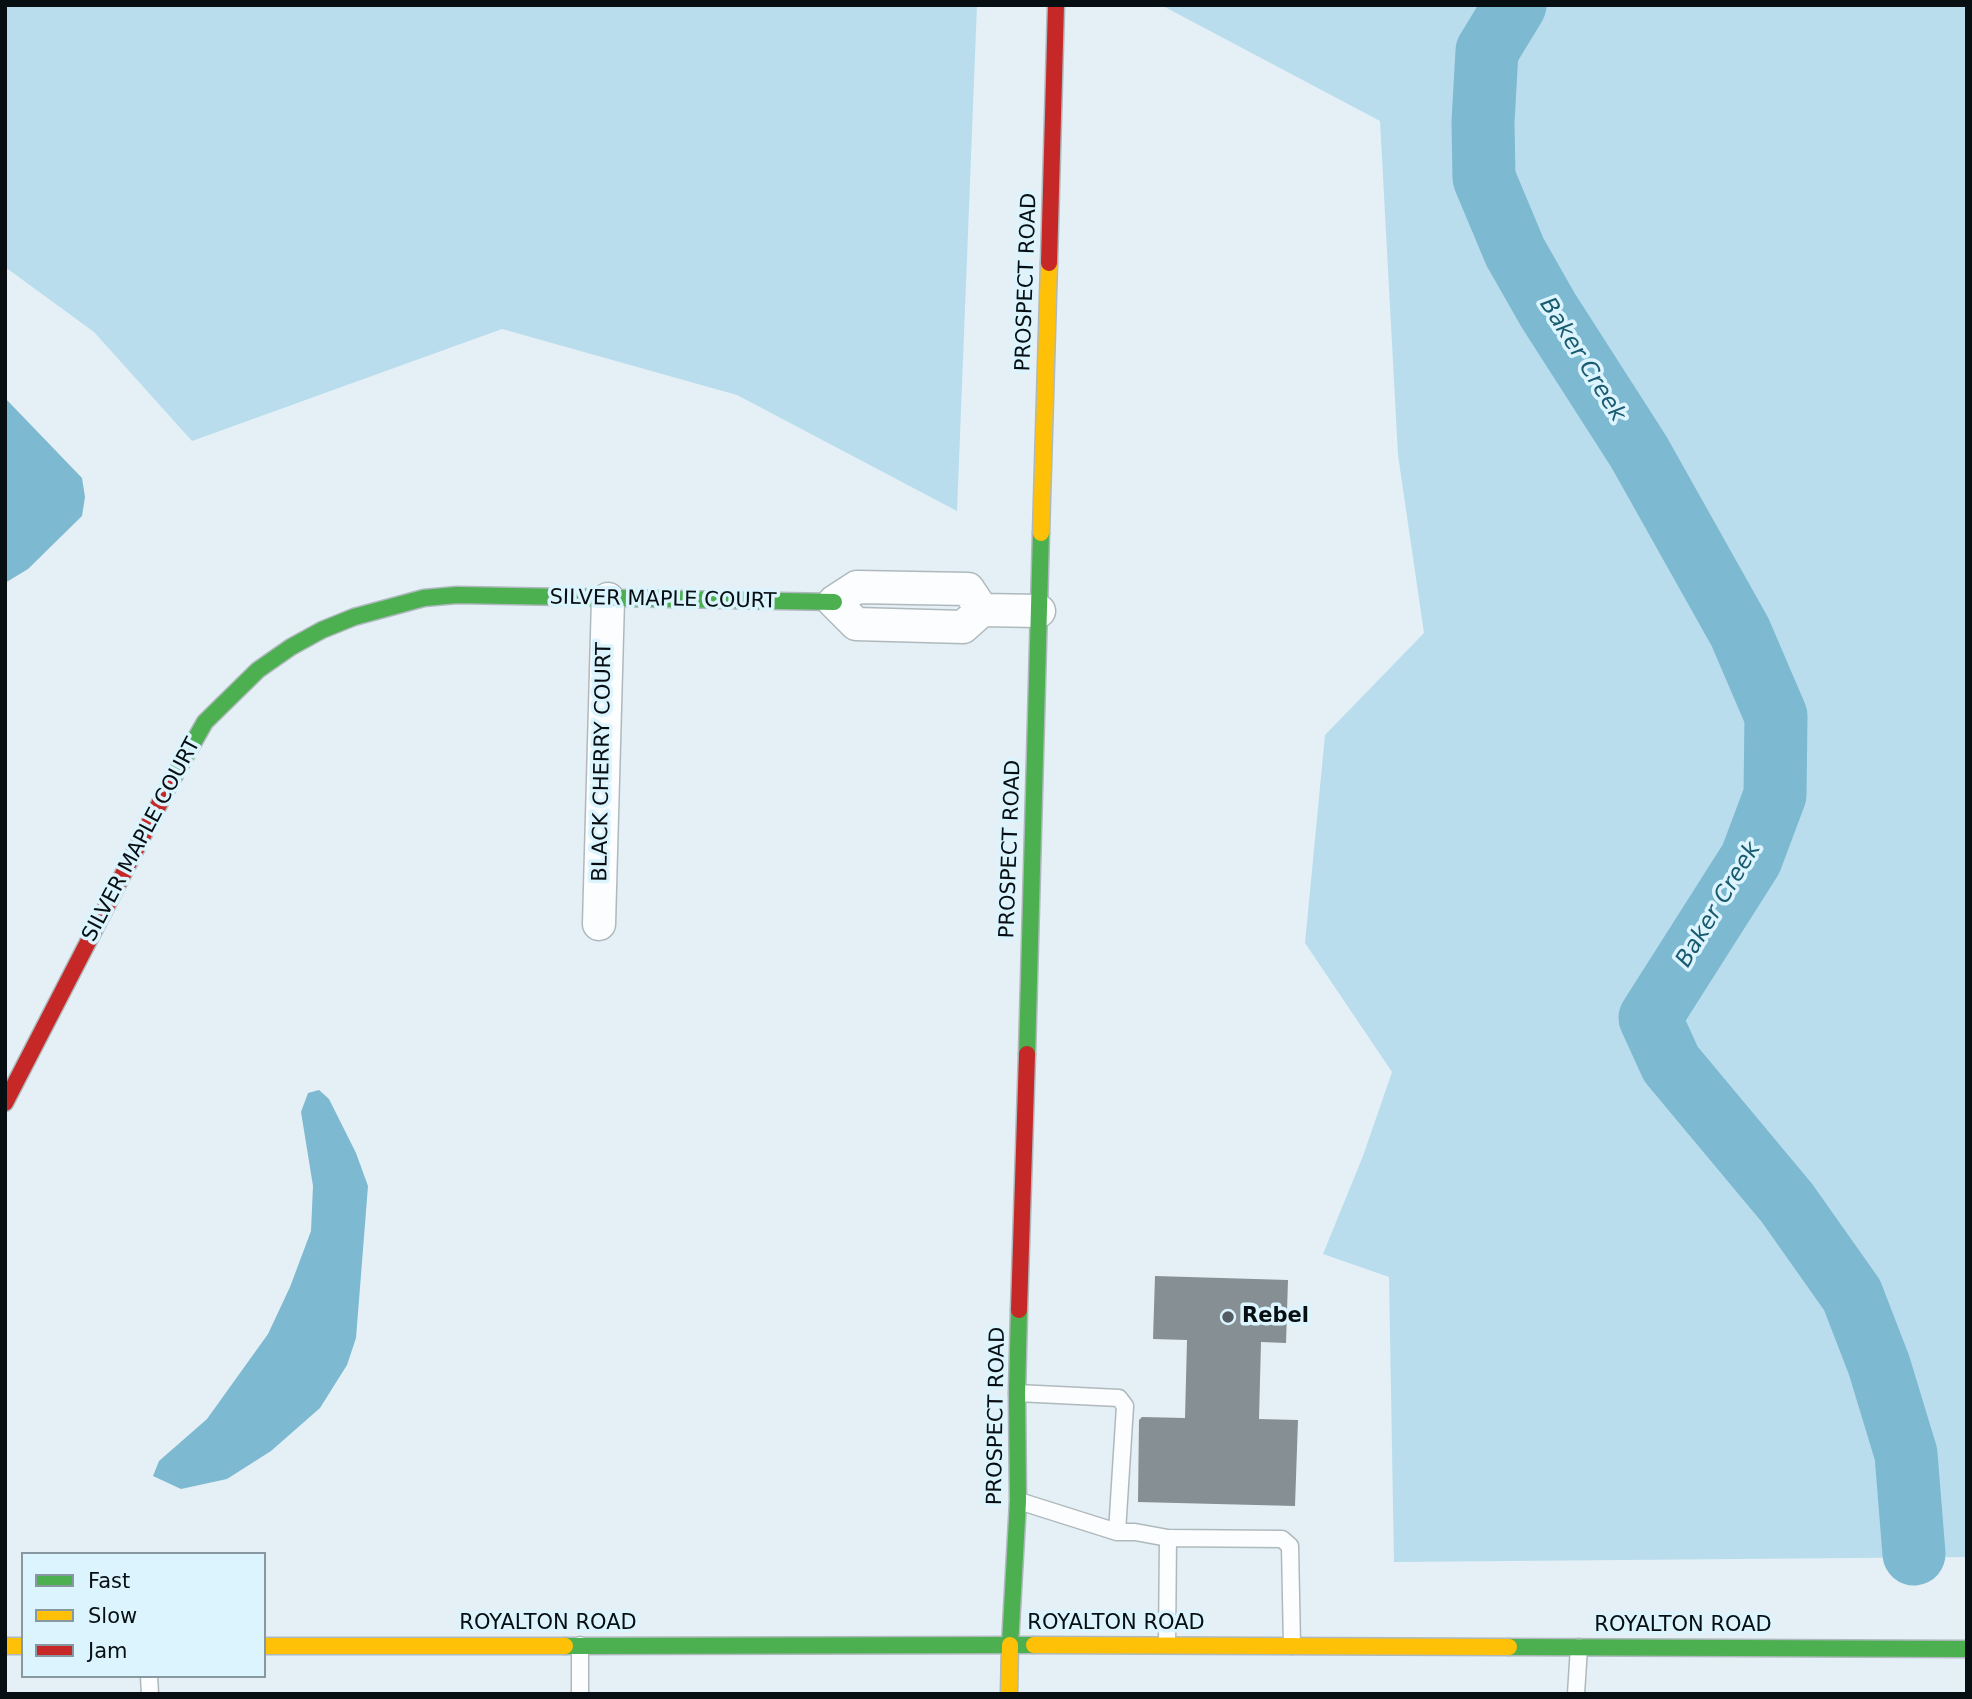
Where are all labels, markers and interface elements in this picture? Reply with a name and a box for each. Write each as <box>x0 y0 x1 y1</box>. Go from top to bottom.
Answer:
street label: PROSPECT ROAD <box>1011 192 1043 372</box>
water label: Baker Creek <box>1533 293 1631 427</box>
street label: SILVER MAPLE COURT <box>549 585 777 615</box>
street label: BLACK CHERRY COURT <box>588 642 618 882</box>
street label: SILVER MAPLE COURT <box>78 734 206 946</box>
street label: PROSPECT ROAD <box>995 759 1027 939</box>
water label: Baker Creek <box>1671 837 1767 973</box>
place label: Rebel <box>1242 1304 1309 1330</box>
marker: Rebel <box>1220 1309 1236 1325</box>
street label: PROSPECT ROAD <box>983 1327 1011 1505</box>
legend <box>21 1552 266 1678</box>
text: Fast <box>88 1569 130 1593</box>
text: Slow <box>88 1604 137 1628</box>
street label: ROYALTON ROAD <box>459 1611 637 1637</box>
street label: ROYALTON ROAD <box>1027 1611 1205 1637</box>
street label: ROYALTON ROAD <box>1594 1613 1772 1639</box>
text: Jam <box>88 1639 128 1663</box>

